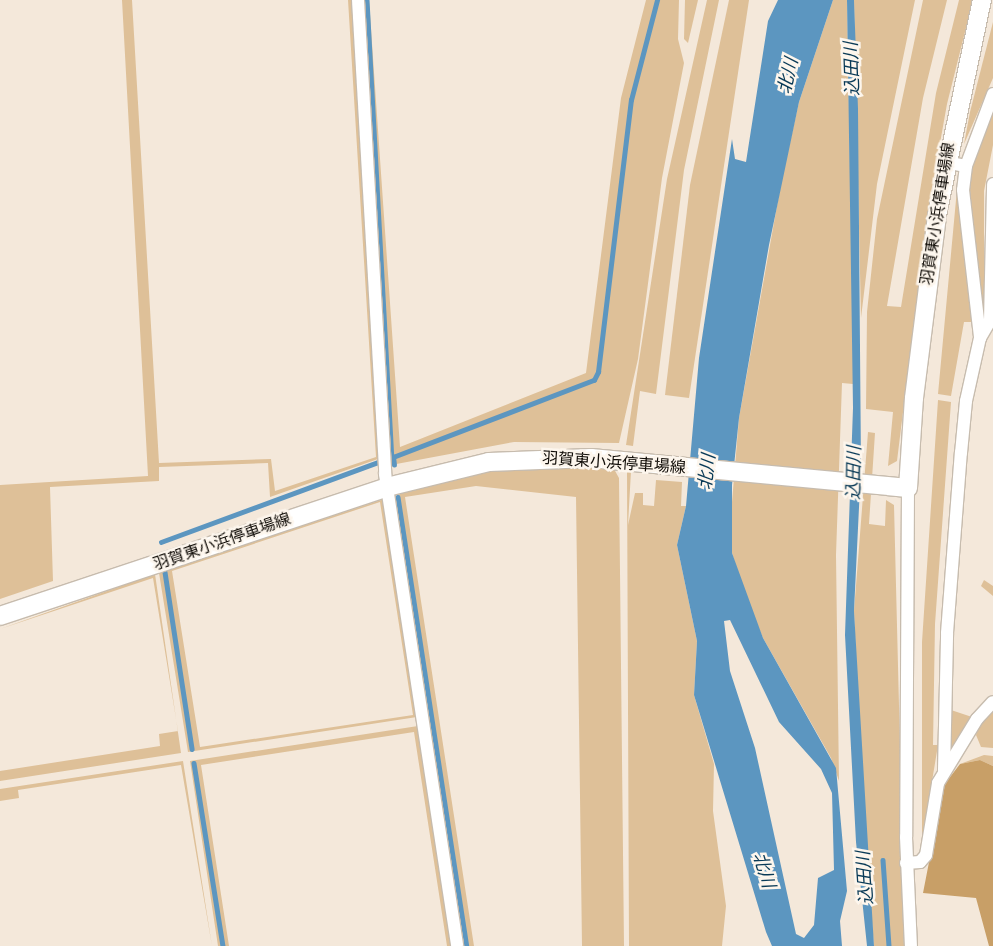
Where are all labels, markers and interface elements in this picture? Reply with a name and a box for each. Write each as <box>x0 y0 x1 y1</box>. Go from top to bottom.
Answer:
water label: 込田川 <box>840 42 864 96</box>
water label: 北川 <box>773 56 803 96</box>
street label: 羽賀東小浜停車場線 <box>917 141 959 287</box>
water label: 込田川 <box>843 446 865 500</box>
street label: 羽賀東小浜停車場線 <box>542 448 686 478</box>
water label: 北川 <box>694 453 720 491</box>
street label: 羽賀東小浜停車場線 <box>151 509 293 575</box>
water label: 北川 <box>748 850 780 890</box>
water label: 込田川 <box>852 850 878 906</box>

